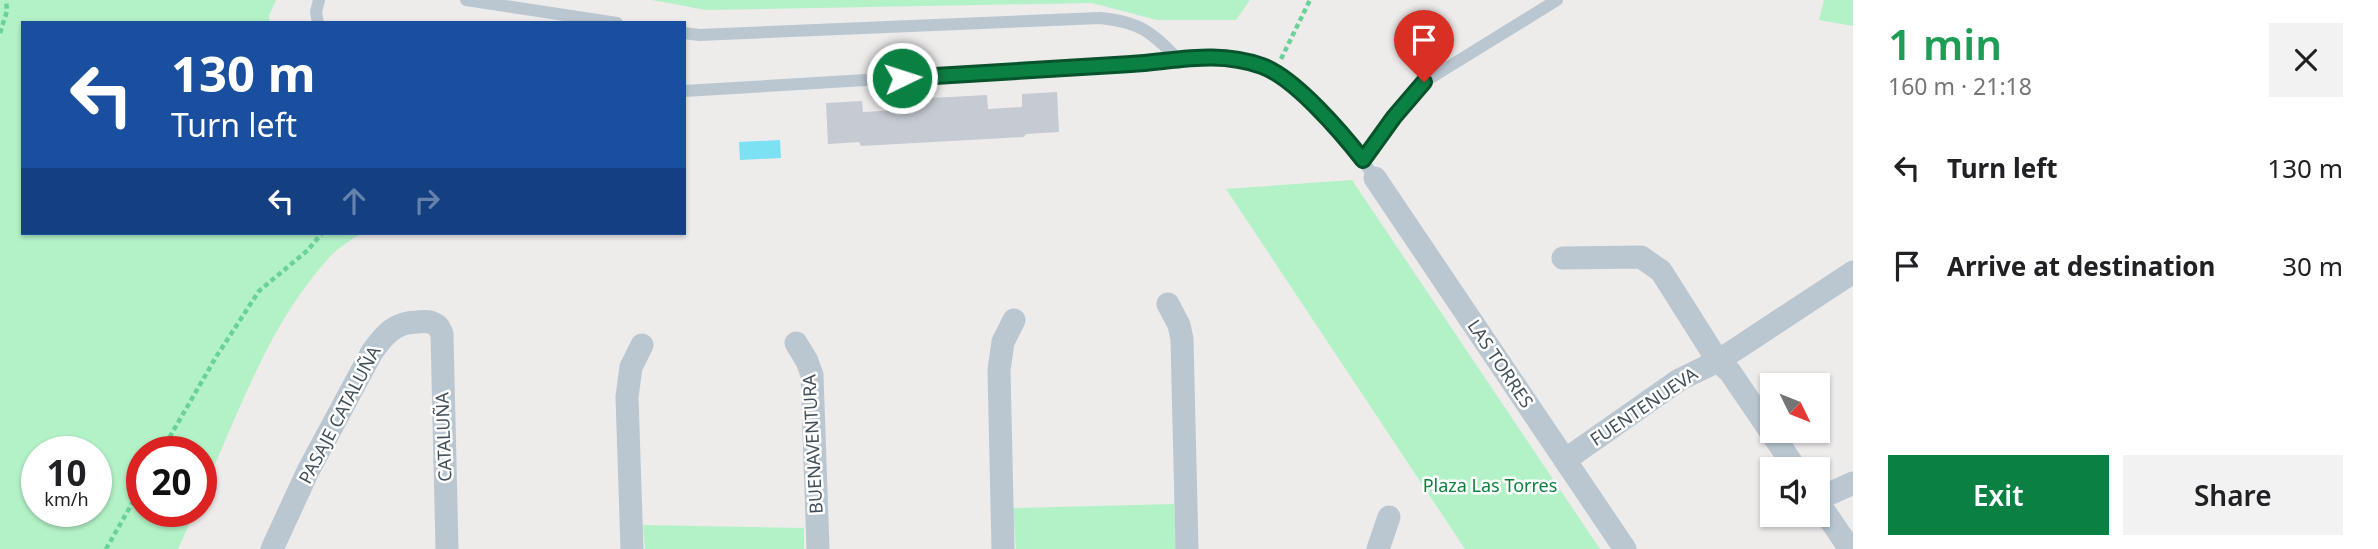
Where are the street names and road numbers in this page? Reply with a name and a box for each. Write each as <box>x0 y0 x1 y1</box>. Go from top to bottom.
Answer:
street label: LAS TORRES <box>1463 315 1539 412</box>
street label: PASAJE CATALUÑA <box>293 341 386 488</box>
street label: FUENTENUEVA <box>1585 361 1702 451</box>
street label: BUENAVENTURA <box>796 373 828 514</box>
street label: CATALUÑA <box>429 391 457 482</box>

